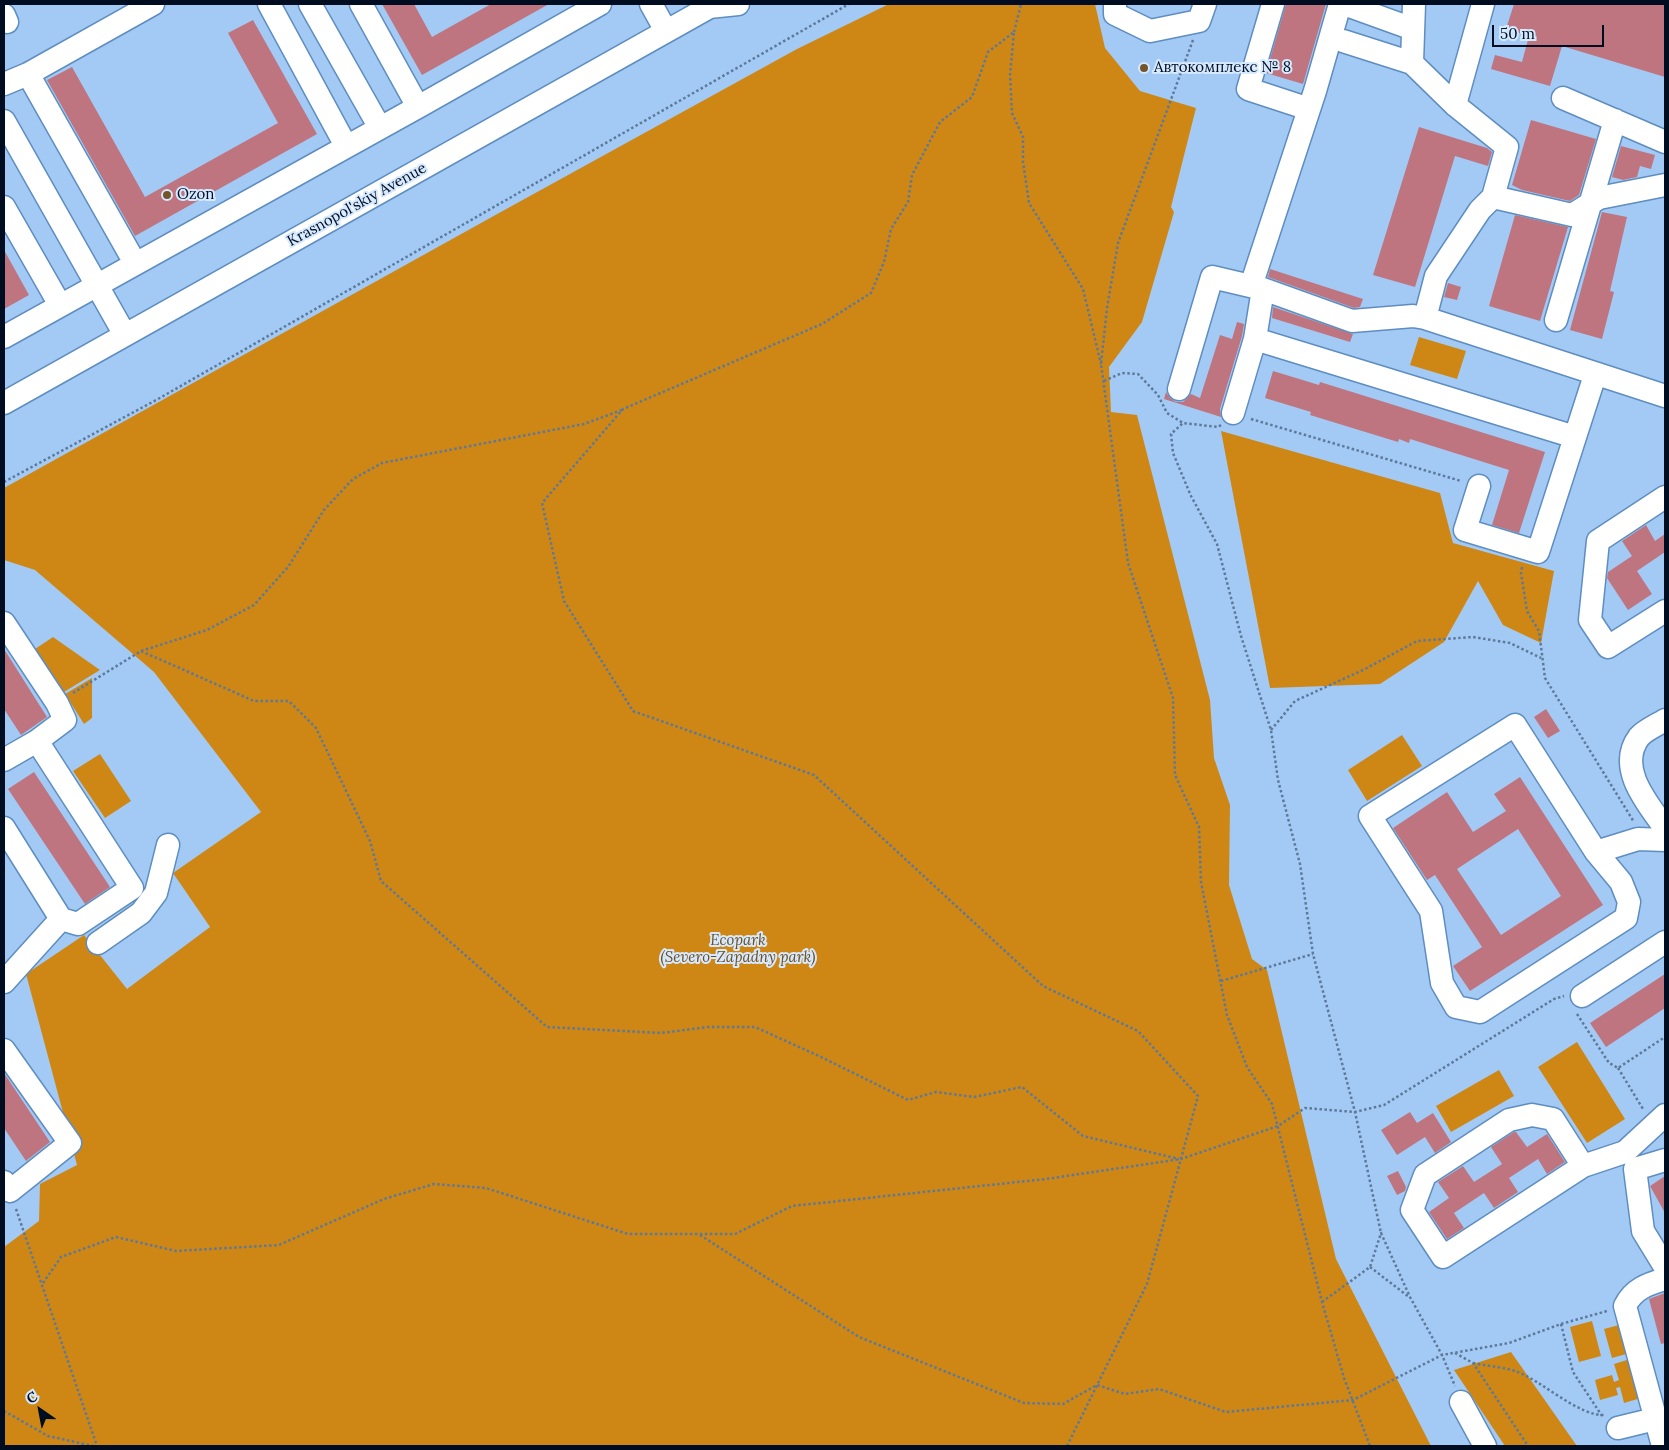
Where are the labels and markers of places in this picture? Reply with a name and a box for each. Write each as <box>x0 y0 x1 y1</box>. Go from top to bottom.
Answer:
place label: Автокомплекс № 8 <box>1154 59 1291 77</box>
marker: Автокомплекс № 8 <box>1138 62 1150 74</box>
place label: Ozon <box>177 186 214 204</box>
marker: Ozon <box>161 189 173 201</box>

